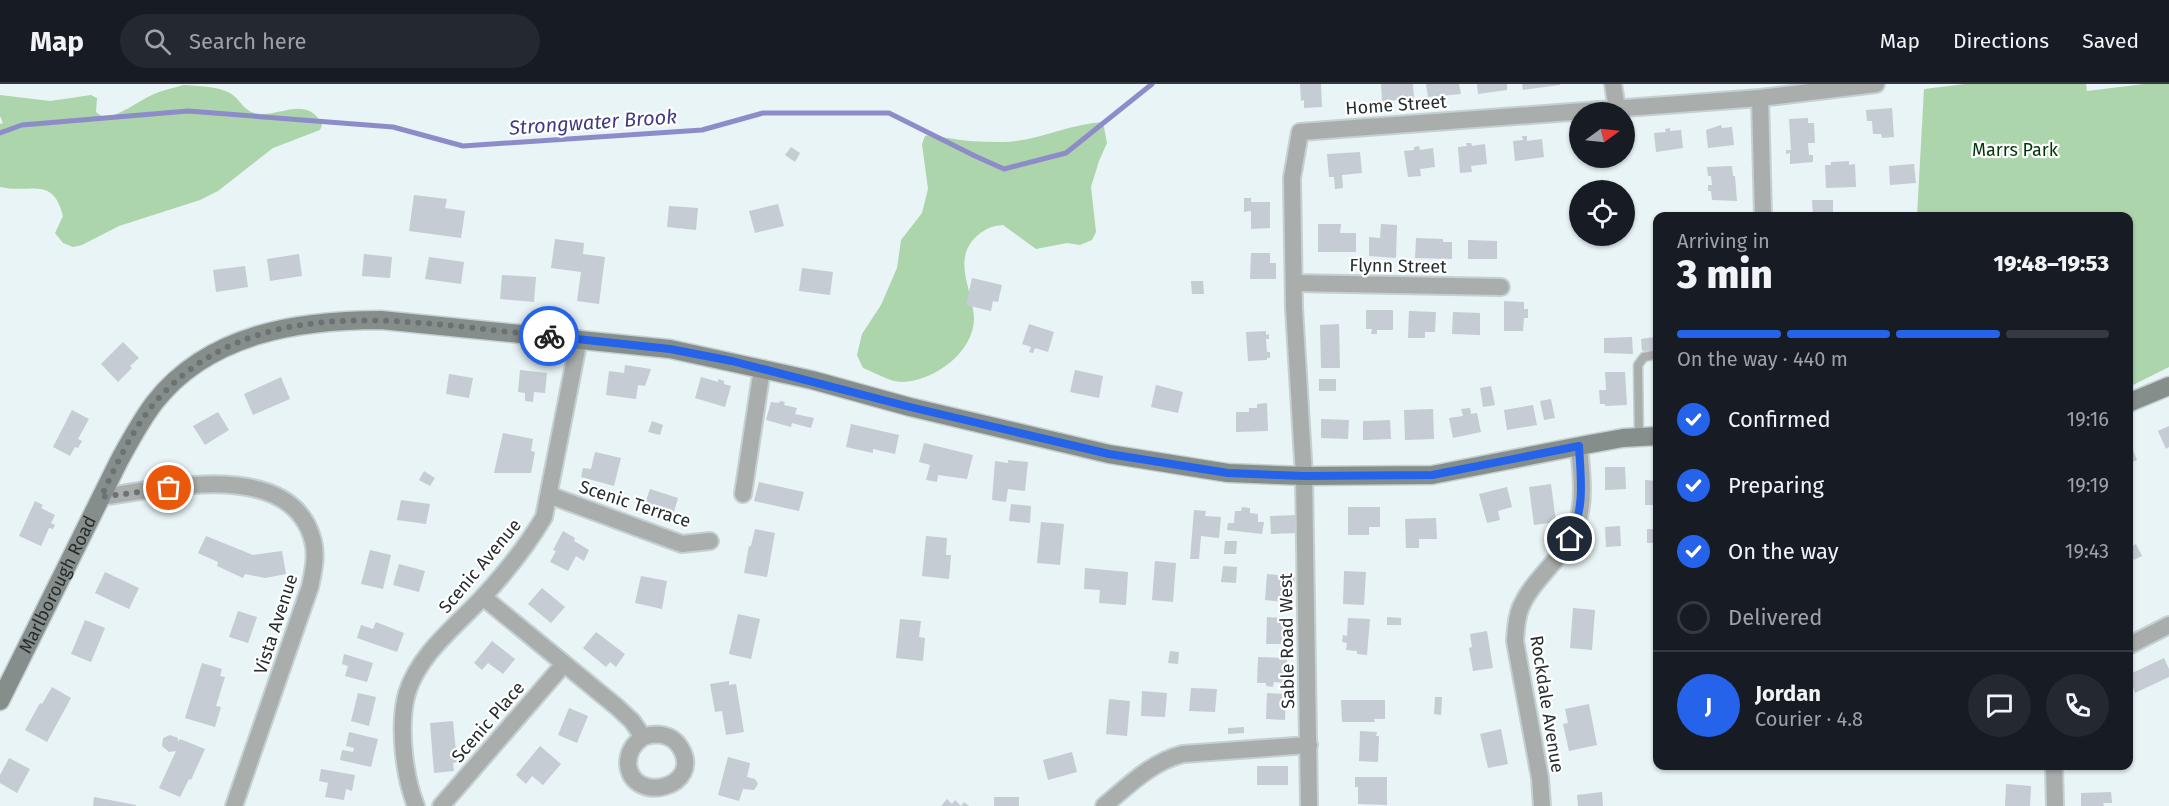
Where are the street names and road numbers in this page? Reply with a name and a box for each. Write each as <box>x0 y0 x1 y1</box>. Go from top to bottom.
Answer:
street label: Home Street <box>1345 90 1448 120</box>
street label: Flynn Street <box>1349 254 1447 278</box>
street label: Scenic Terrace <box>576 476 694 532</box>
street label: Marlborough Road <box>14 512 101 657</box>
street label: Scenic Avenue <box>434 514 526 618</box>
street label: Vista Avenue <box>249 571 303 677</box>
street label: Sable Road West <box>1275 572 1299 709</box>
street label: Rockdale Avenue <box>1525 634 1569 774</box>
street label: Scenic Place <box>447 677 529 767</box>

